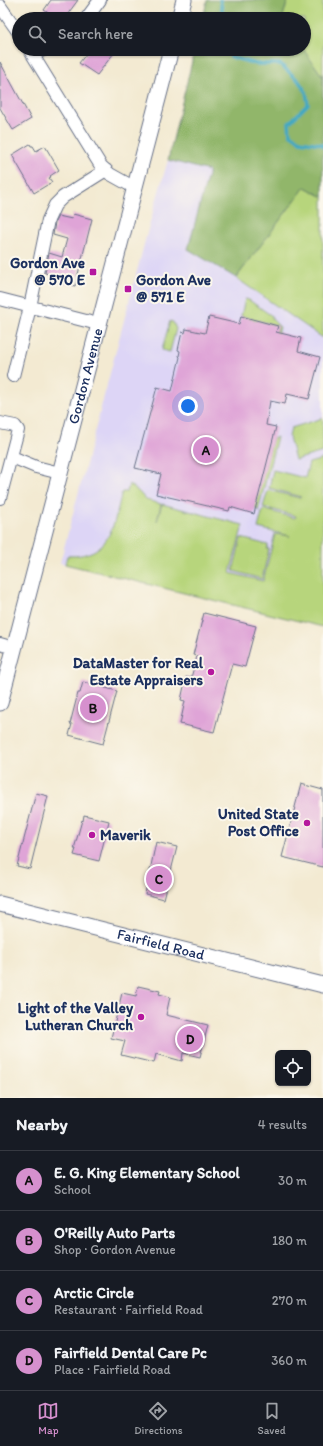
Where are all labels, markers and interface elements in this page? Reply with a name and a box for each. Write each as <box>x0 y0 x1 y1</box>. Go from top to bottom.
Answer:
search box <box>12 12 311 56</box>
icon: search <box>26 23 48 45</box>
text: Search here <box>58 25 133 43</box>
place label: Gordon Ave @ 570 E <box>10 254 86 289</box>
marker: Gordon Ave @ 570 E <box>88 267 98 277</box>
place label: Gordon Ave @ 571 E <box>136 271 211 306</box>
marker: Gordon Ave @ 571 E <box>123 284 133 294</box>
street label: Gordon Avenue <box>64 326 107 426</box>
your location <box>178 396 198 416</box>
pin: A <box>193 435 219 465</box>
place label: DataMaster for Real Estate Appraisers <box>73 654 204 690</box>
marker: DataMaster for Real Estate Appraisers <box>206 667 216 677</box>
pin: B <box>80 693 106 723</box>
place label: United State Post Office <box>218 805 299 840</box>
marker: United State Post Office <box>302 818 312 828</box>
place label: Maverik <box>100 826 151 844</box>
marker: Maverik <box>87 830 97 840</box>
pin: C <box>146 864 172 894</box>
street label: Fairfield Road <box>115 925 207 964</box>
place label: Light of the Valley Lutheran Church <box>18 999 134 1034</box>
marker: Light of the Valley Lutheran Church <box>136 1012 146 1022</box>
pin: D <box>177 1024 203 1054</box>
map controls <box>275 1050 311 1086</box>
button: locate <box>275 1050 311 1086</box>
text: Nearby <box>16 1114 68 1134</box>
text: 4 results <box>258 1117 307 1132</box>
text: E. G. King Elementary School <box>54 1164 240 1182</box>
text: A <box>25 1173 33 1188</box>
text: 30 m <box>278 1173 307 1188</box>
text: School <box>54 1182 91 1197</box>
text: O'Reilly Auto Parts <box>54 1224 175 1242</box>
text: B <box>25 1233 33 1248</box>
text: 180 m <box>272 1233 307 1248</box>
text: Shop · Gordon Avenue <box>54 1242 176 1257</box>
text: Arctic Circle <box>54 1284 134 1302</box>
text: C <box>25 1293 33 1308</box>
text: 270 m <box>272 1293 307 1308</box>
text: Restaurant · Fairfield Road <box>54 1302 203 1317</box>
text: Fairfield Dental Care Pc <box>54 1344 207 1362</box>
text: D <box>25 1353 33 1368</box>
text: 360 m <box>271 1353 307 1368</box>
text: Place · Fairfield Road <box>54 1362 171 1377</box>
tab: Map <box>37 1400 59 1437</box>
tab: Directions <box>134 1400 183 1437</box>
tab: Saved <box>257 1400 286 1437</box>

